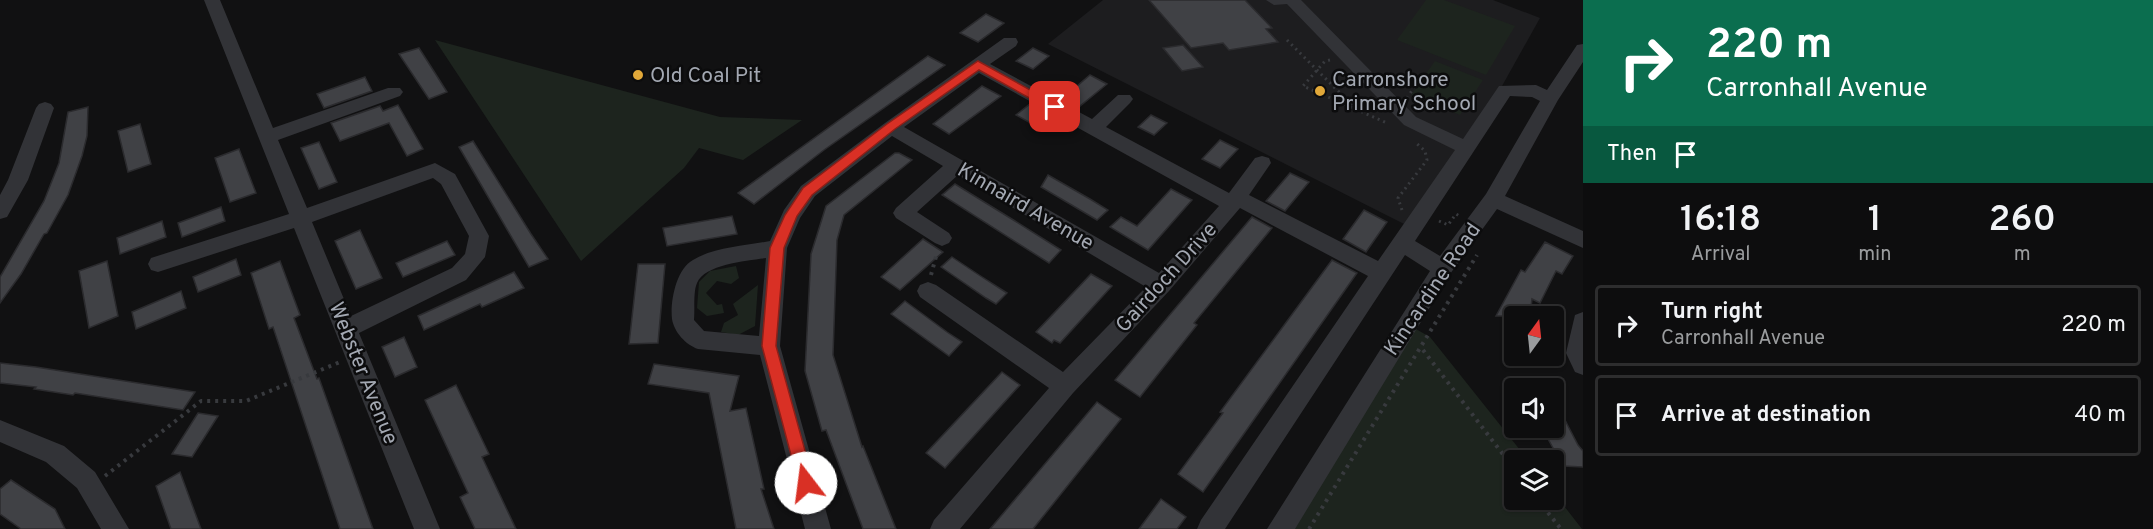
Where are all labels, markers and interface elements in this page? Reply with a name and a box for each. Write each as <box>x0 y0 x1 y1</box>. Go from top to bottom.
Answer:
text: 220 m <box>1706 20 1832 73</box>
icon: right <box>1607 24 1685 102</box>
place label: Old Coal Pit <box>650 63 761 90</box>
place label: Carronshore Primary School <box>1332 67 1476 118</box>
marker: Old Coal Pit <box>631 68 645 82</box>
text: Carronhall Avenue <box>1706 72 1928 106</box>
pin <box>1029 81 1080 132</box>
marker: Carronshore Primary School <box>1313 84 1327 98</box>
icon: arrive <box>1038 90 1071 123</box>
icon: arrive <box>1669 138 1702 171</box>
text: Then <box>1607 141 1657 168</box>
street label: Kinnaird Avenue <box>952 157 1098 257</box>
text: 16:18 <box>1680 198 1761 244</box>
text: 1 <box>1868 198 1882 244</box>
text: 260 <box>1989 198 2056 244</box>
street label: Gairdoch Drive <box>1110 217 1224 339</box>
street label: Kincardine Road <box>1379 218 1488 362</box>
text: Arrival <box>1691 242 1750 268</box>
text: min <box>1858 242 1891 268</box>
text: m <box>2014 242 2031 268</box>
street label: Webster Avenue <box>322 298 403 449</box>
text: Turn right <box>1661 299 1763 326</box>
north arrow <box>1504 306 1564 366</box>
map controls <box>1504 306 1564 510</box>
icon: right <box>1610 309 1643 342</box>
text: 220 m <box>2061 312 2126 339</box>
text: Carronhall Avenue <box>1661 326 1825 352</box>
button: sound <box>1504 378 1564 438</box>
icon: arrive <box>1610 399 1643 432</box>
text: Arrive at destination <box>1661 402 1871 429</box>
text: 40 m <box>2074 402 2126 429</box>
button: layers <box>1504 450 1564 510</box>
position arrow <box>774 451 838 515</box>

